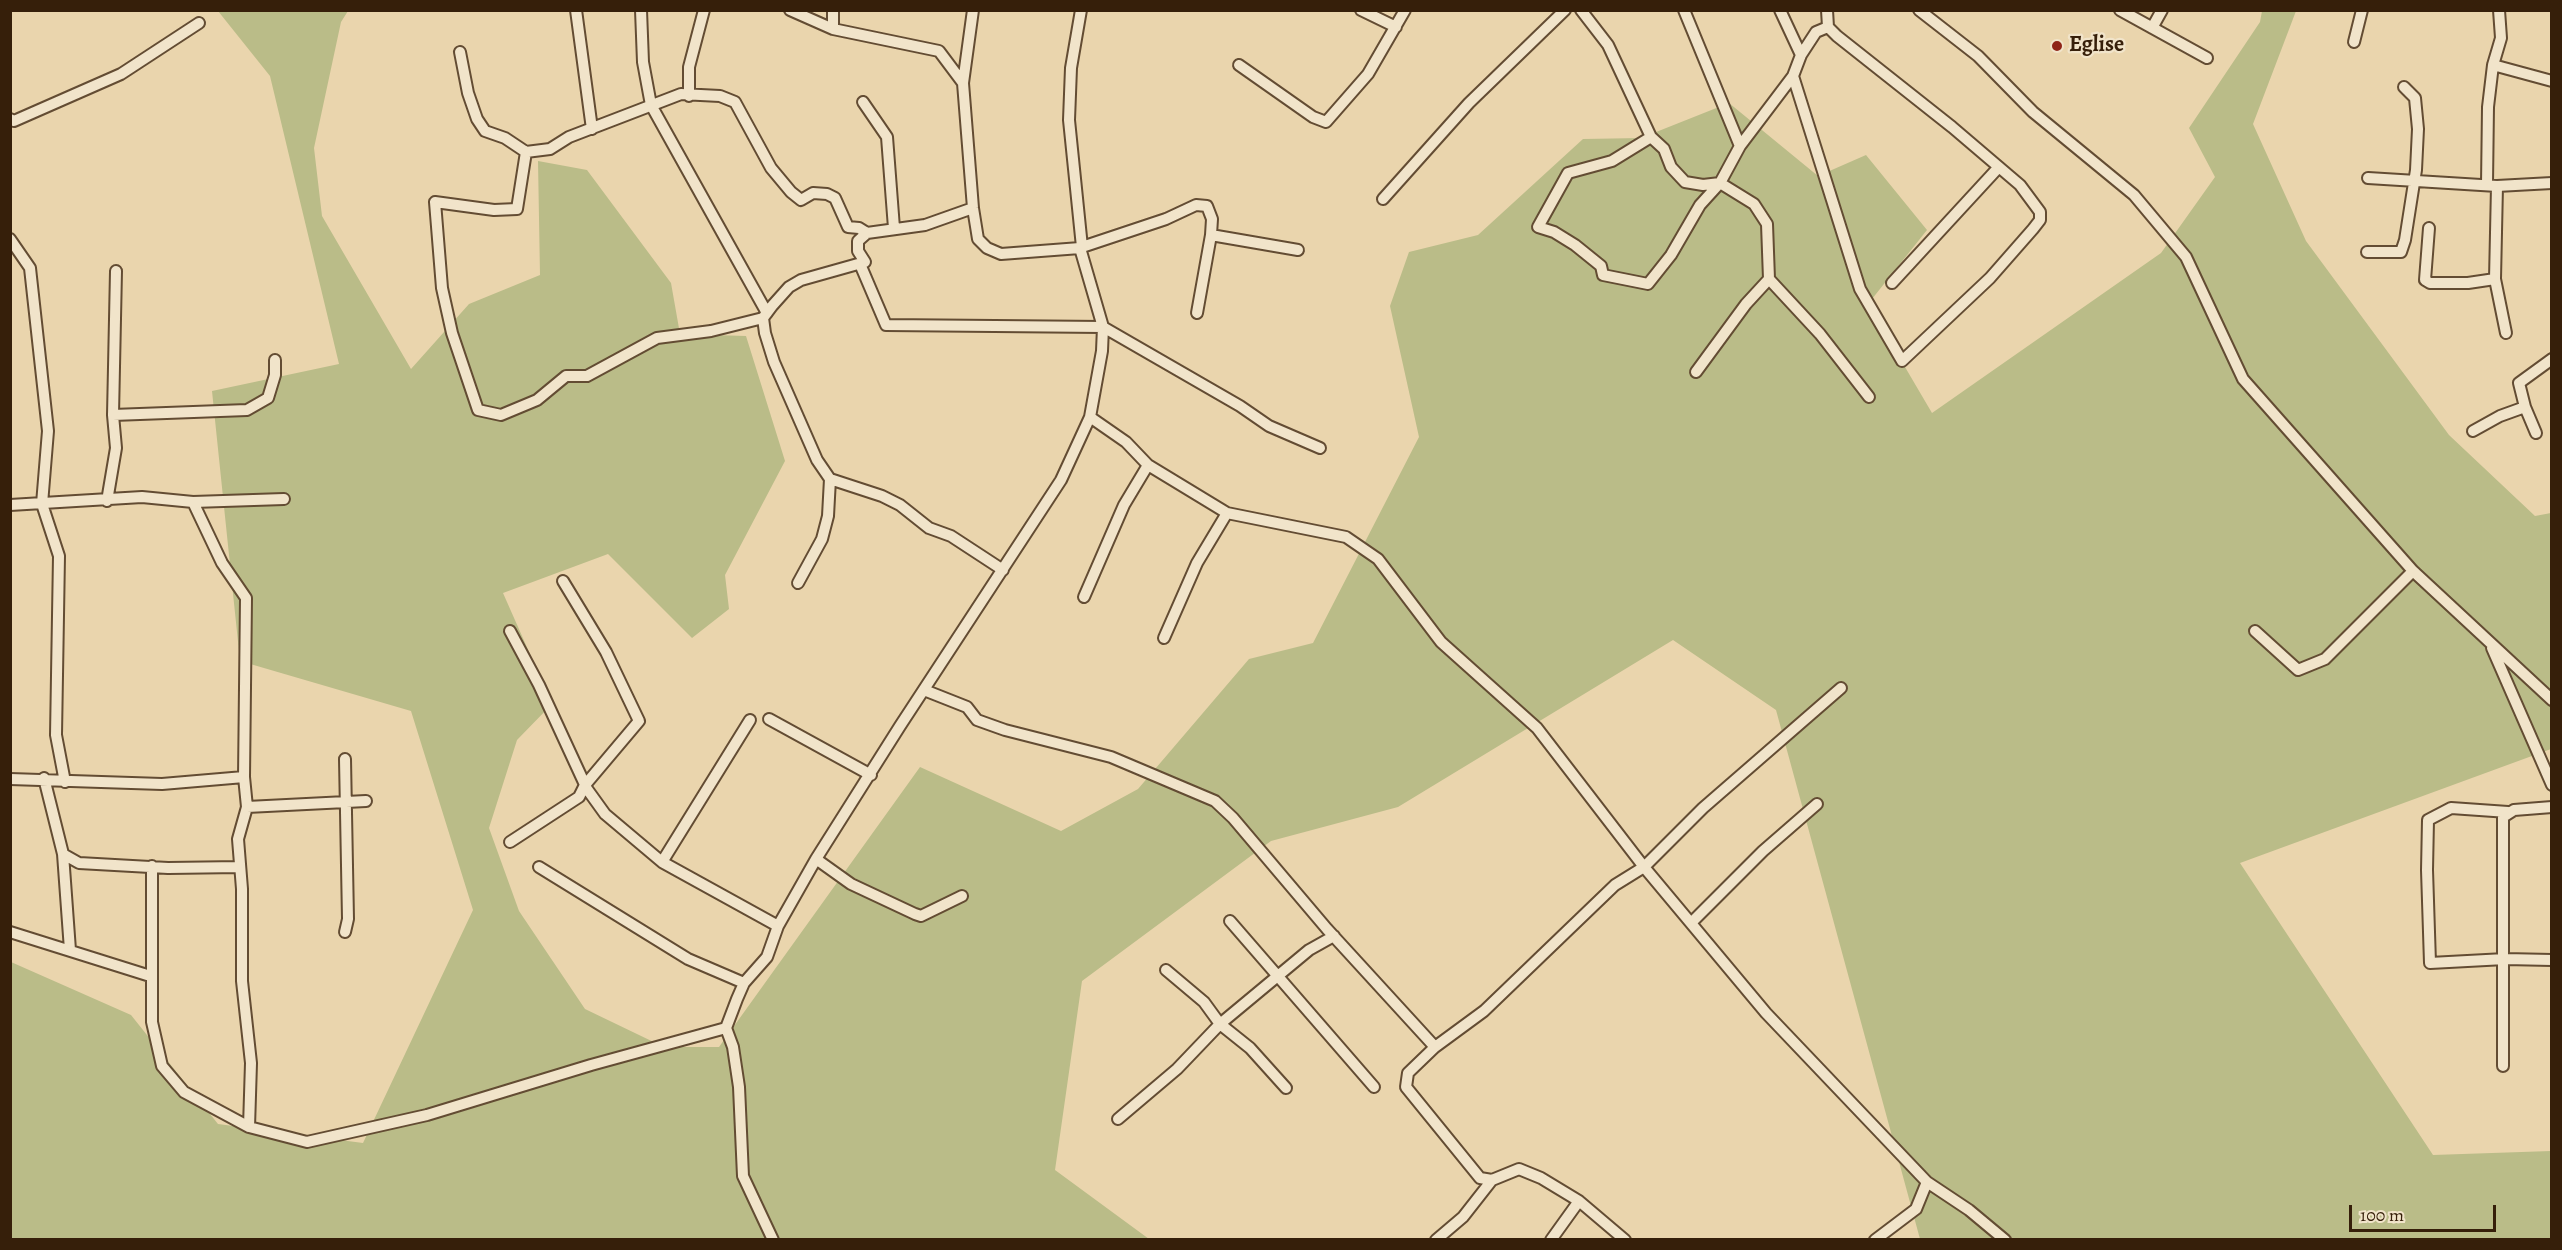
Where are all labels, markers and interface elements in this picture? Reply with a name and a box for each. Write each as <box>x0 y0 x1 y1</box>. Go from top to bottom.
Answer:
place label: Eglise <box>2069 33 2124 59</box>
marker: Eglise <box>2050 39 2064 53</box>
scale bar <box>2352 1193 2499 1231</box>
text: 100 m <box>2360 1203 2404 1227</box>

